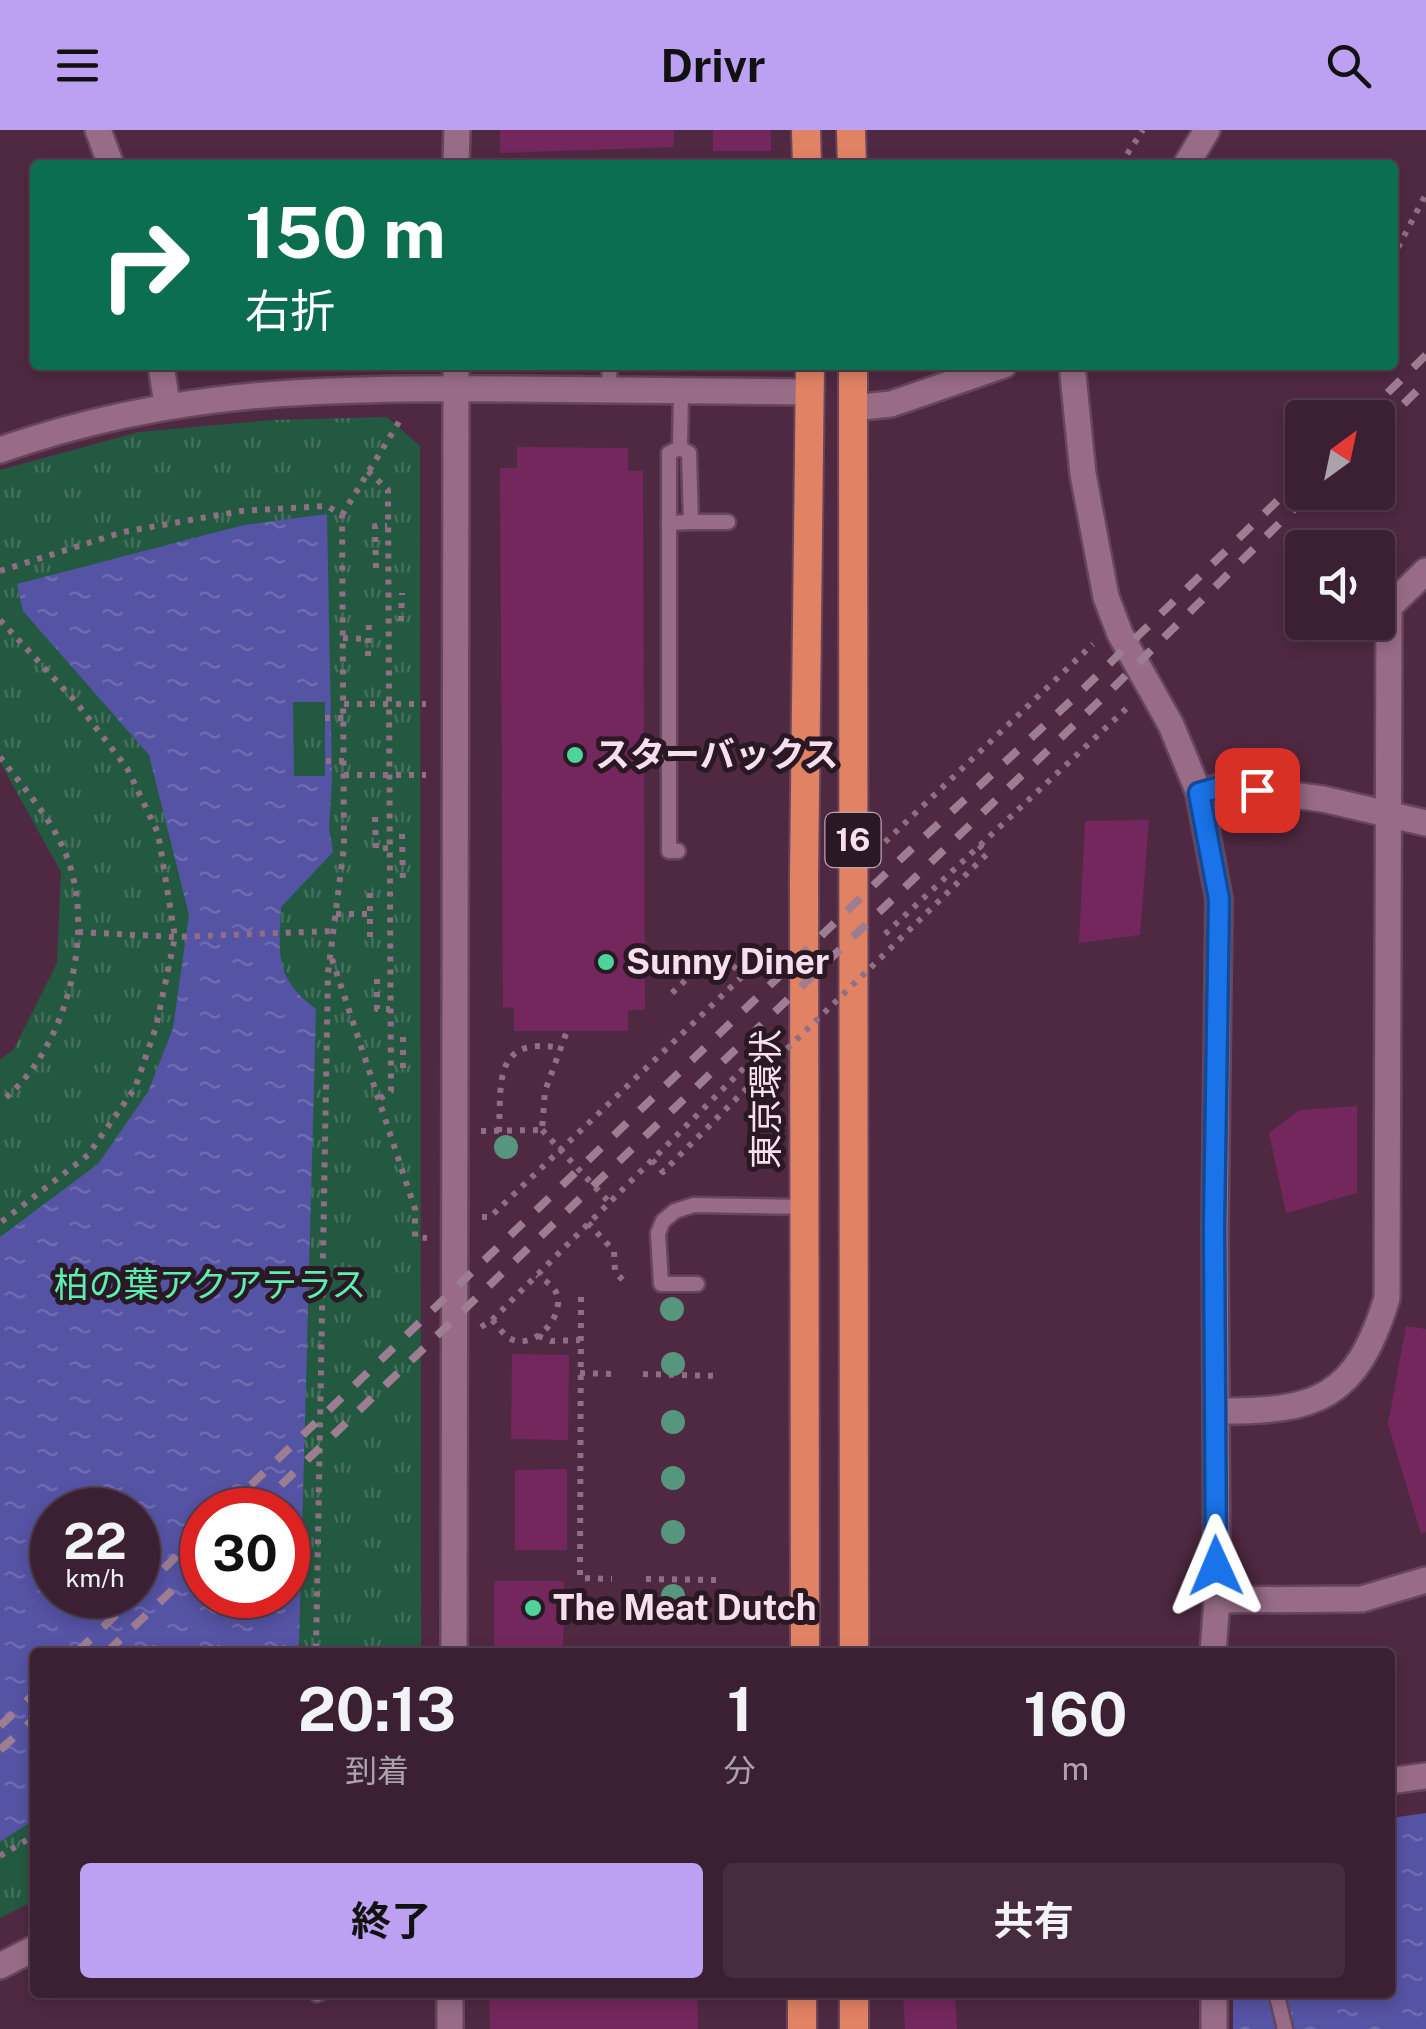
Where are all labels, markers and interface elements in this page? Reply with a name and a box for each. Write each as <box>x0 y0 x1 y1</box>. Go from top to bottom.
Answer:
icon: menu <box>50 38 105 93</box>
icon: search <box>1321 38 1376 93</box>
text: Drivr <box>661 39 765 92</box>
text: 150 m <box>245 191 446 274</box>
icon: right <box>80 200 210 330</box>
text: 右折 <box>245 284 335 337</box>
north arrow <box>1285 400 1395 510</box>
map controls <box>1285 400 1395 640</box>
button: sound <box>1285 530 1395 640</box>
place label: スターバックス <box>595 734 839 775</box>
marker: スターバックス <box>564 744 586 766</box>
pin <box>1215 748 1300 833</box>
icon: arrive <box>1230 763 1285 818</box>
road number: 16 <box>826 813 880 867</box>
place label: Sunny Diner <box>626 941 829 982</box>
marker: Sunny Diner <box>595 951 617 973</box>
street label: 東京環状 <box>745 1029 786 1169</box>
park label: 柏の葉アクアテラス <box>54 1264 366 1305</box>
speed limit sign: 30 <box>180 1488 310 1618</box>
text: 22 <box>63 1511 127 1570</box>
position arrow <box>1164 1514 1268 1618</box>
text: km/h <box>66 1563 124 1593</box>
place label: The Meat Dutch <box>553 1587 816 1628</box>
marker: The Meat Dutch <box>522 1597 544 1619</box>
text: 20:13 <box>298 1674 456 1745</box>
text: 1 <box>727 1674 753 1745</box>
text: 160 <box>1024 1679 1127 1750</box>
text: m <box>1062 1750 1089 1787</box>
text: 到着 <box>345 1752 409 1789</box>
text: 分 <box>724 1752 756 1789</box>
button: 終了 <box>80 1863 703 1978</box>
button: 共有 <box>723 1863 1345 1978</box>

